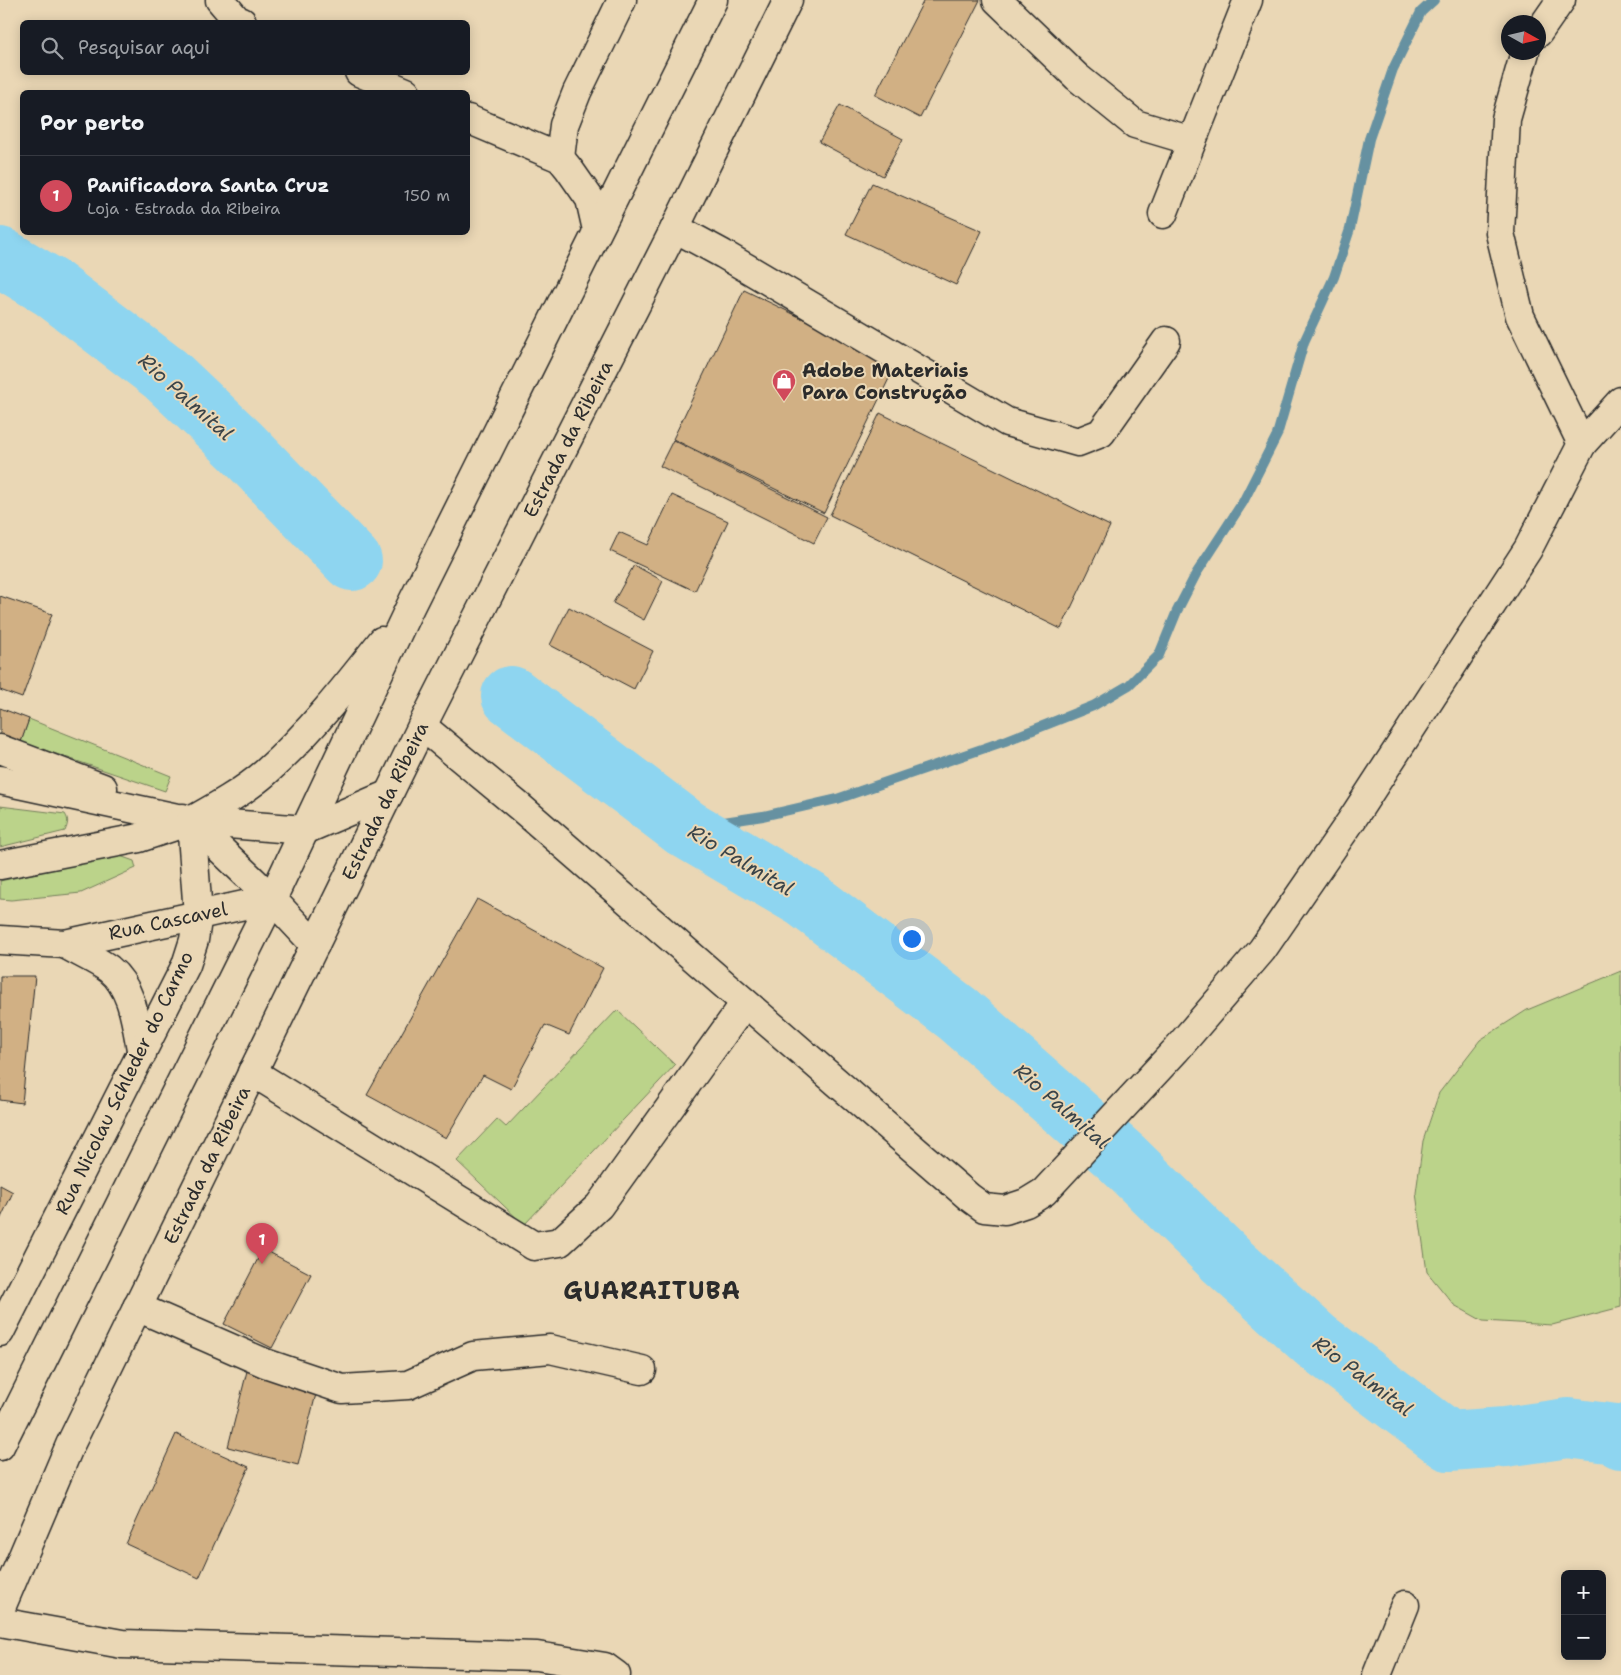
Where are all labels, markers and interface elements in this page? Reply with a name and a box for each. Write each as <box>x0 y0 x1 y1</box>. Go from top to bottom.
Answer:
north arrow <box>1501 15 1546 60</box>
search box <box>20 20 470 75</box>
icon: search <box>38 34 66 62</box>
text: Pesquisar aqui <box>78 35 210 60</box>
text: Por perto <box>40 109 144 137</box>
text: Panificadora Santa Cruz <box>87 173 329 198</box>
text: 1 <box>52 185 60 206</box>
text: 150 m <box>403 185 450 206</box>
text: Loja · Estrada da Ribeira <box>87 198 280 219</box>
water label: Rio Palmital <box>133 348 239 446</box>
street label: Estrada da Ribeira <box>518 356 619 522</box>
place label: Adobe Materiais Para Construção <box>802 358 969 405</box>
shop icon: Adobe Materiais Para Construção <box>771 368 797 402</box>
street label: Estrada da Ribeira <box>336 718 434 884</box>
water label: Rio Palmital <box>683 818 799 902</box>
street label: Rua Cascavel <box>106 896 230 946</box>
your location <box>899 926 925 952</box>
street label: Rua Nicolau Schleder do Carmo <box>49 947 199 1219</box>
water label: Rio Palmital <box>1009 1057 1115 1155</box>
street label: Estrada da Ribeira <box>158 1082 256 1248</box>
pin: 1 <box>246 1223 278 1264</box>
district label: GUARAITUBA <box>563 1275 741 1307</box>
water label: Rio Palmital <box>1308 1330 1418 1422</box>
map controls <box>1561 1570 1606 1660</box>
button: + <box>1561 1570 1606 1615</box>
button: − <box>1561 1615 1606 1660</box>

